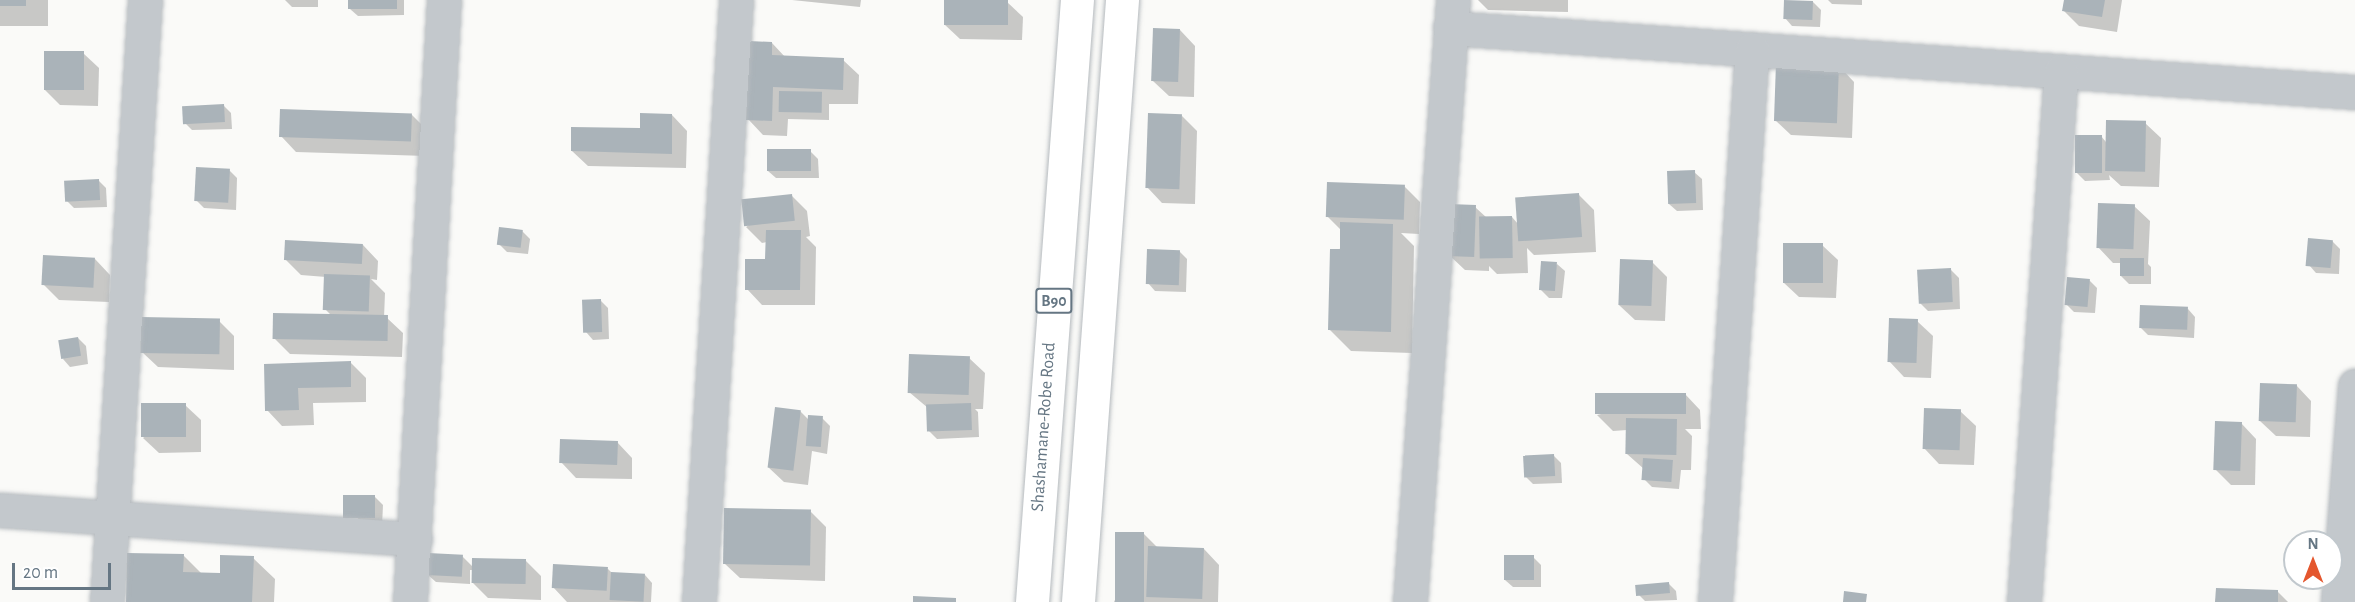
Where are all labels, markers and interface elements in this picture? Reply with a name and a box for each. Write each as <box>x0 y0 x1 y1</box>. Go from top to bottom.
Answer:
road number: B90 <box>1034 288 1074 314</box>
street label: Shashamane-Robe Road <box>1027 342 1061 512</box>
north arrow <box>2283 530 2343 590</box>
text: N <box>2307 536 2319 552</box>
scale bar <box>15 551 114 589</box>
text: 20 m <box>23 564 58 582</box>

